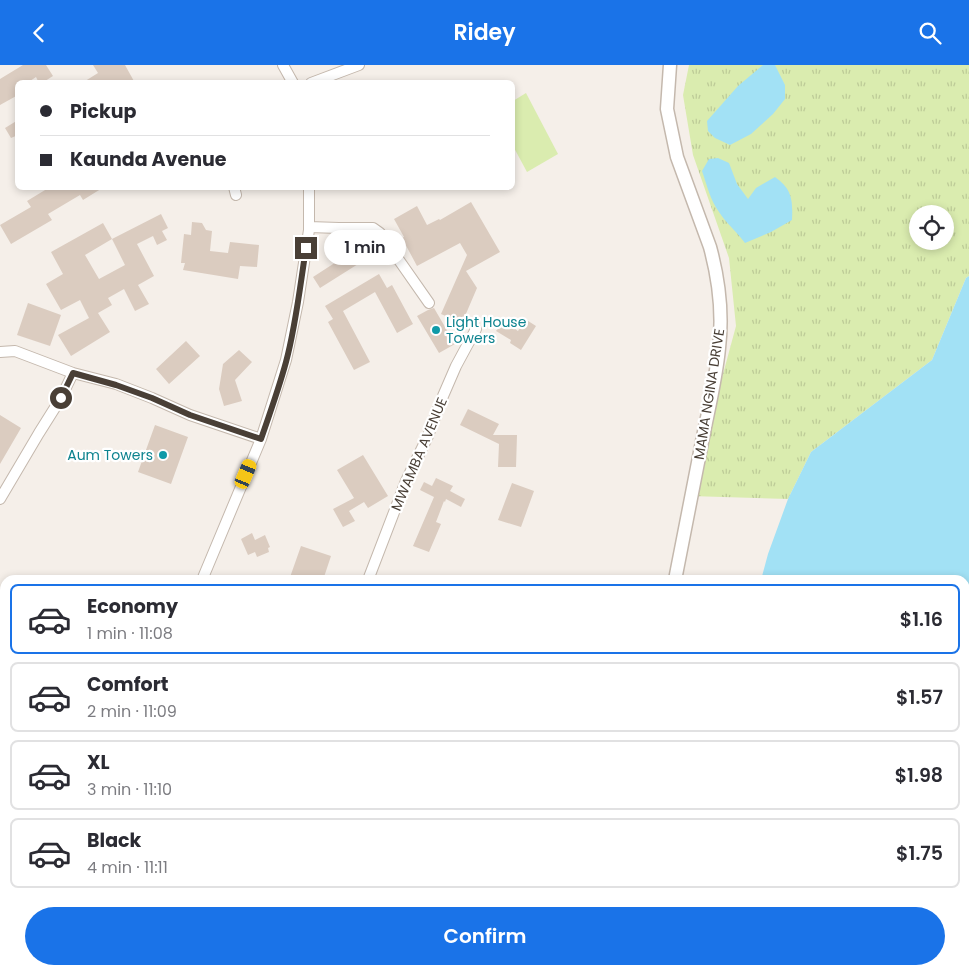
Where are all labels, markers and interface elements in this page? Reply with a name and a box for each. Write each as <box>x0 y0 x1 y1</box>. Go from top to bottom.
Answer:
text: Ridey <box>453 17 516 48</box>
icon: back <box>25 19 53 47</box>
icon: search <box>916 19 944 47</box>
text: Pickup <box>70 98 136 125</box>
text: Kaunda Avenue <box>70 146 227 173</box>
map controls <box>909 205 954 250</box>
button: locate <box>909 205 954 250</box>
callout: 1 min <box>324 231 406 265</box>
text: 1 min <box>344 236 386 259</box>
route end <box>295 237 317 259</box>
place label: Light House Towers <box>446 312 527 348</box>
marker: Light House Towers <box>430 324 442 336</box>
street label: MAMA NGINA DRIVE <box>689 327 729 461</box>
route start <box>50 387 72 409</box>
street label: MWAMBA AVENUE <box>386 394 452 514</box>
place label: Aum Towers <box>67 445 153 465</box>
marker: Aum Towers <box>157 449 169 461</box>
car <box>233 457 258 491</box>
text: Economy <box>87 593 178 620</box>
icon: car <box>27 597 72 642</box>
text: $1.16 <box>900 606 943 633</box>
text: 1 min · 11:08 <box>87 622 173 645</box>
text: Comfort <box>87 671 169 698</box>
icon: car <box>27 675 72 720</box>
text: $1.57 <box>896 684 943 711</box>
text: 2 min · 11:09 <box>87 700 177 723</box>
text: XL <box>87 749 110 776</box>
icon: car <box>27 753 72 798</box>
text: $1.98 <box>895 762 943 789</box>
text: 3 min · 11:10 <box>87 778 172 801</box>
text: Black <box>87 827 141 854</box>
icon: car <box>27 831 72 876</box>
text: $1.75 <box>896 840 943 867</box>
text: 4 min · 11:11 <box>87 856 168 879</box>
button: Confirm <box>25 907 945 965</box>

